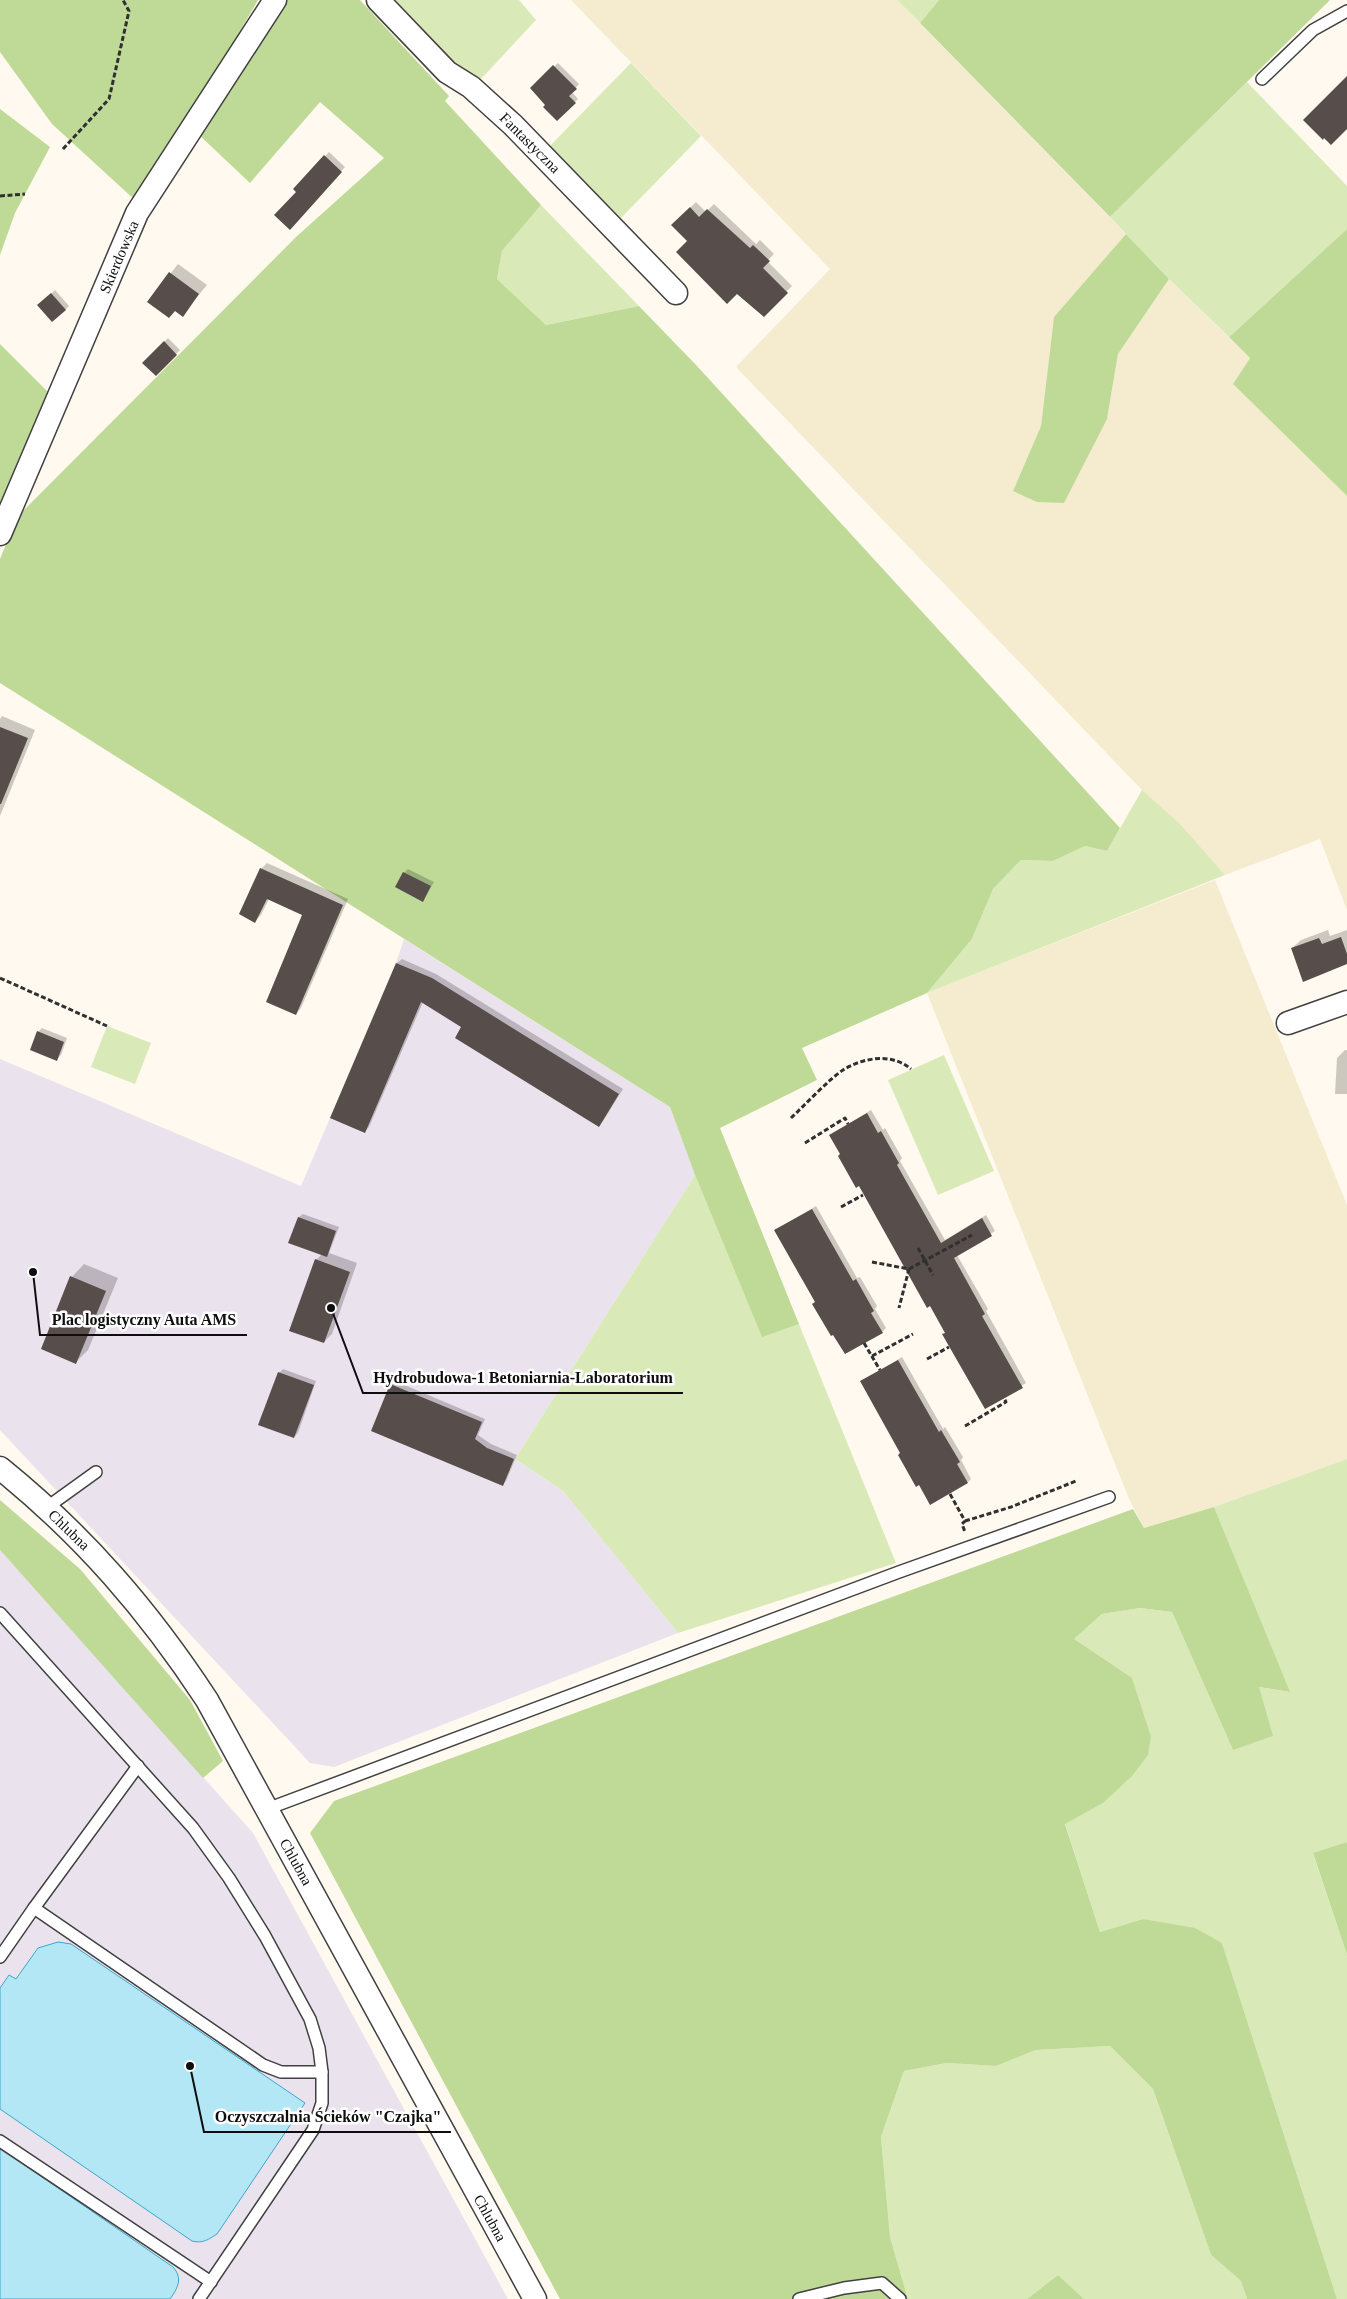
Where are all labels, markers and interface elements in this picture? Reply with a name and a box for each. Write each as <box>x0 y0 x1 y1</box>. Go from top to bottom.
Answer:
street label: Fantastyczna <box>497 110 564 177</box>
street label: Skierdowska <box>96 218 142 296</box>
callout: Plac logistyczny Auta AMS <box>40 1304 247 1335</box>
text: Plac logistyczny Auta AMS <box>52 1311 236 1329</box>
callout: Hydrobudowa-1 Betoniarnia-Laboratorium <box>363 1362 683 1393</box>
text: Hydrobudowa-1 Betoniarnia-Laboratorium <box>373 1369 674 1387</box>
street label: Chlubna <box>45 1507 93 1554</box>
street label: Chlubna <box>277 1836 315 1888</box>
callout: Oczyszczalnia Ścieków "Czajka" <box>204 2101 451 2132</box>
text: Oczyszczalnia Ścieków "Czajka" <box>215 2107 441 2126</box>
street label: Chlubna <box>471 2192 509 2244</box>

